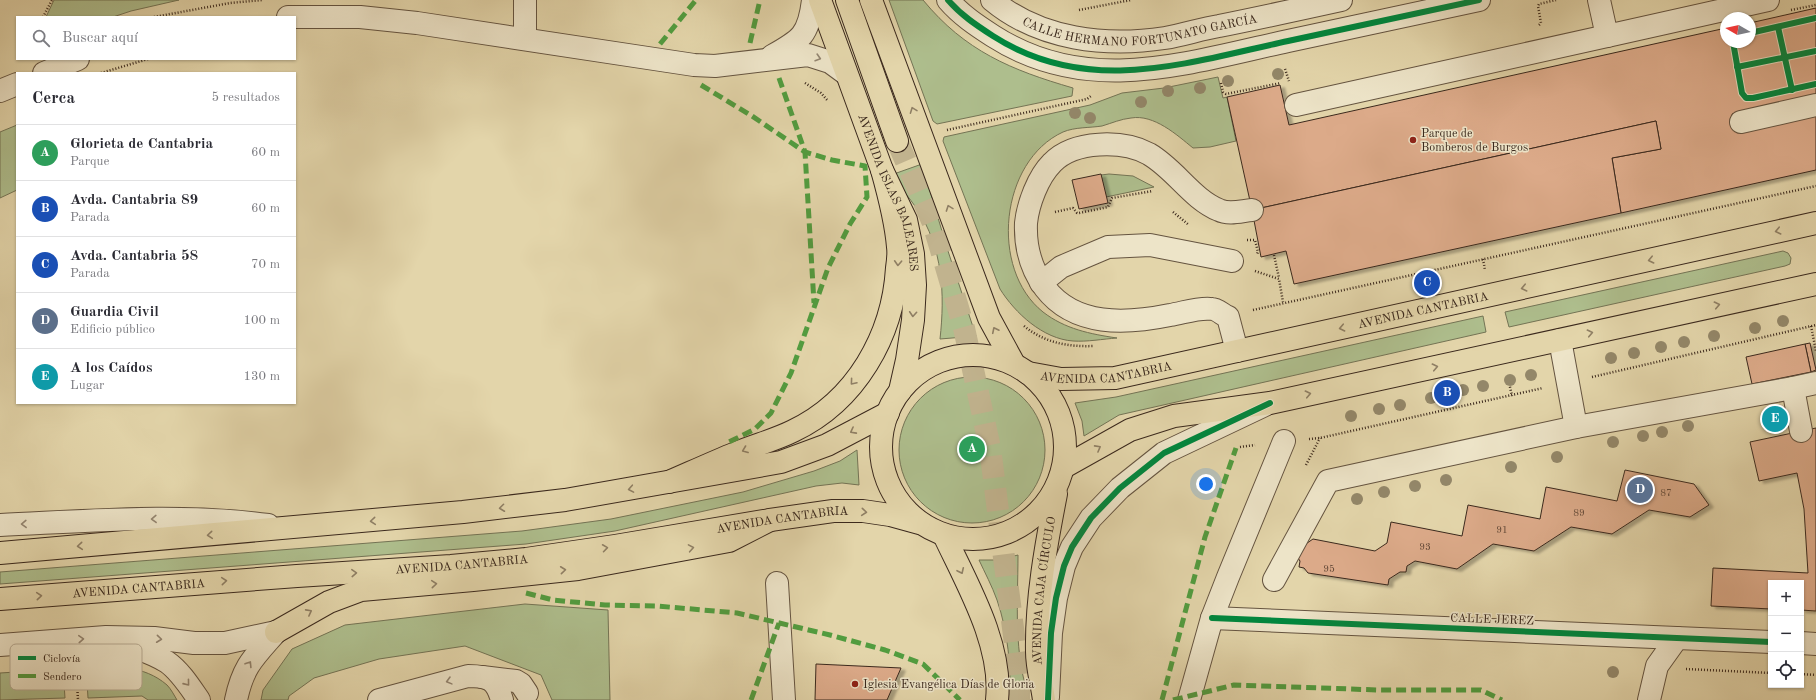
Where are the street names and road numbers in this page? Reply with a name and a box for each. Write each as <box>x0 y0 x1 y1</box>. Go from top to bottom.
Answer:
street label: CALLE HERMANO FORTUNATO GARCÍA <box>1021 10 1261 24</box>
street label: AVENIDA ISLAS BALEARES <box>855 112 919 272</box>
street label: AVENIDA CANTABRIA <box>1357 291 1490 331</box>
street label: AVENIDA CANTABRIA <box>1039 361 1173 387</box>
street label: AVENIDA CANTABRIA <box>716 506 848 536</box>
street label: AVENIDA CAJA CÍRCULO <box>1032 516 1059 666</box>
street label: AVENIDA CANTABRIA <box>395 554 529 577</box>
street label: AVENIDA CANTABRIA <box>72 578 206 600</box>
street label: CALLE JEREZ <box>1450 613 1534 627</box>

